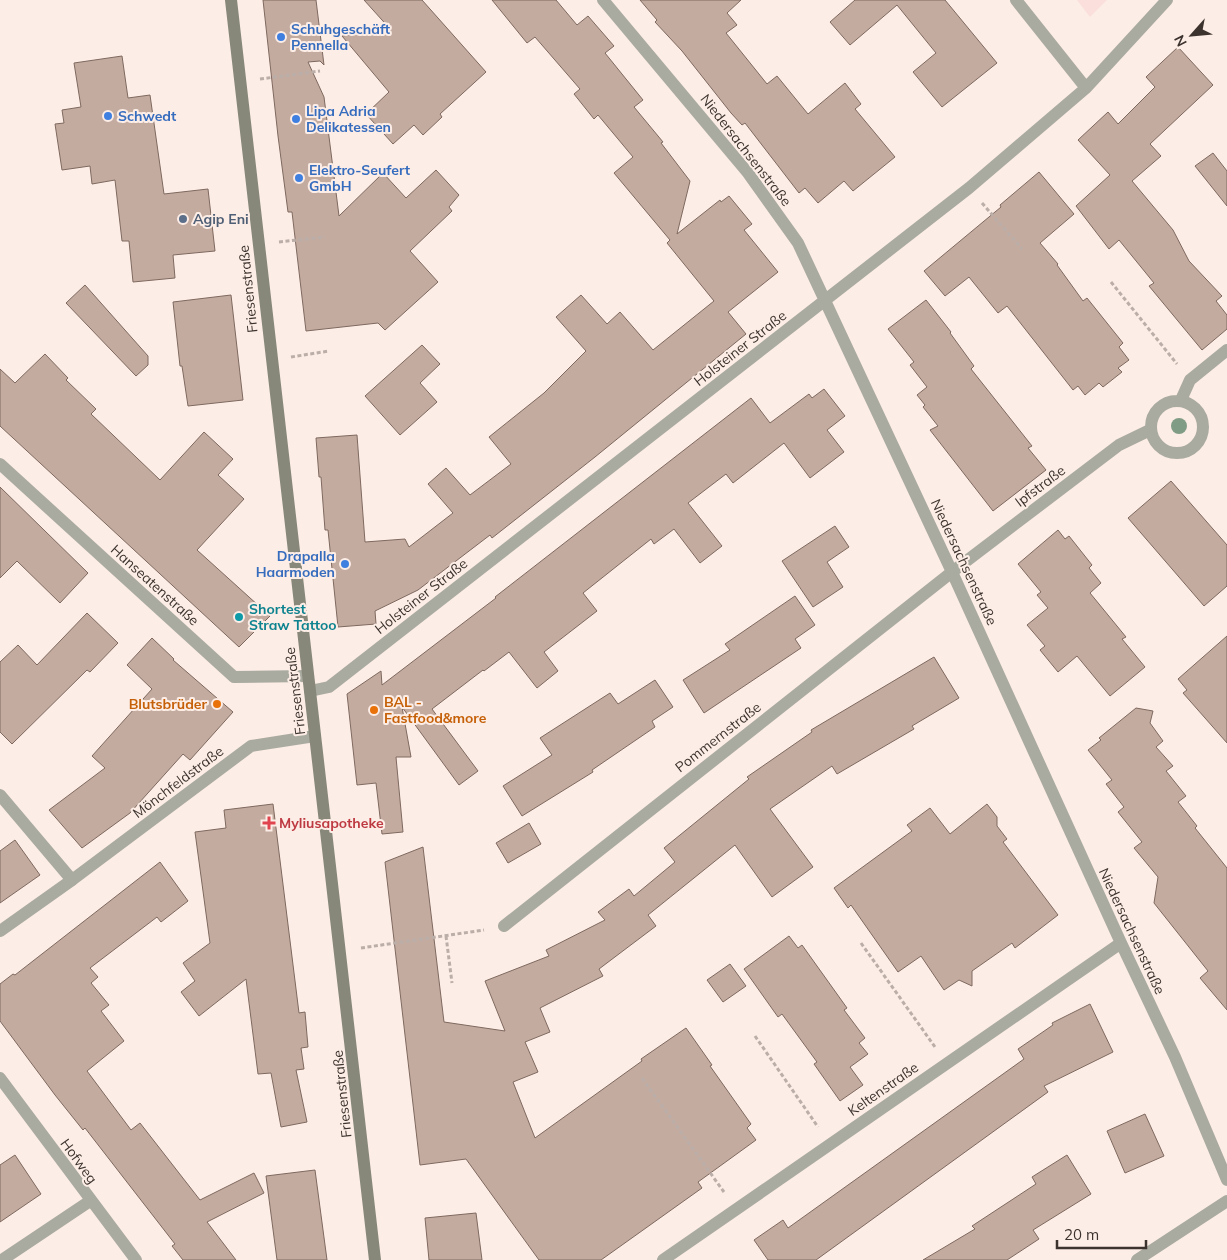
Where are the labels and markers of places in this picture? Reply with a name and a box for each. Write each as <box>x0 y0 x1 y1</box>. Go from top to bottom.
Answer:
place label: Schuhgeschäft Pennella <box>291 20 391 54</box>
marker: Schuhgeschäft Pennella <box>275 31 287 43</box>
place label: Lipa Adria Delikatessen <box>306 102 391 136</box>
place label: Schwedt <box>118 107 177 125</box>
marker: Schwedt <box>102 110 114 122</box>
marker: Lipa Adria Delikatessen <box>290 113 302 125</box>
place label: Elektro-Seufert GmbH <box>309 161 411 195</box>
marker: Elektro-Seufert GmbH <box>293 172 305 184</box>
place label: Agip Eni <box>193 210 249 228</box>
marker: Agip Eni <box>177 213 189 225</box>
place label: Drapalla Haarmoden <box>256 547 335 581</box>
marker: Drapalla Haarmoden <box>339 558 351 570</box>
place label: Shortest Straw Tattoo <box>249 600 337 634</box>
marker: Shortest Straw Tattoo <box>233 611 245 623</box>
place label: BAL - Fastfood&more <box>384 693 487 727</box>
place label: Blutsbrüder <box>129 695 207 713</box>
marker: Blutsbrüder <box>211 698 223 710</box>
marker: BAL - Fastfood&more <box>368 704 380 716</box>
place label: Myliusapotheke <box>279 814 384 832</box>
marker: Myliusapotheke <box>263 817 275 829</box>

